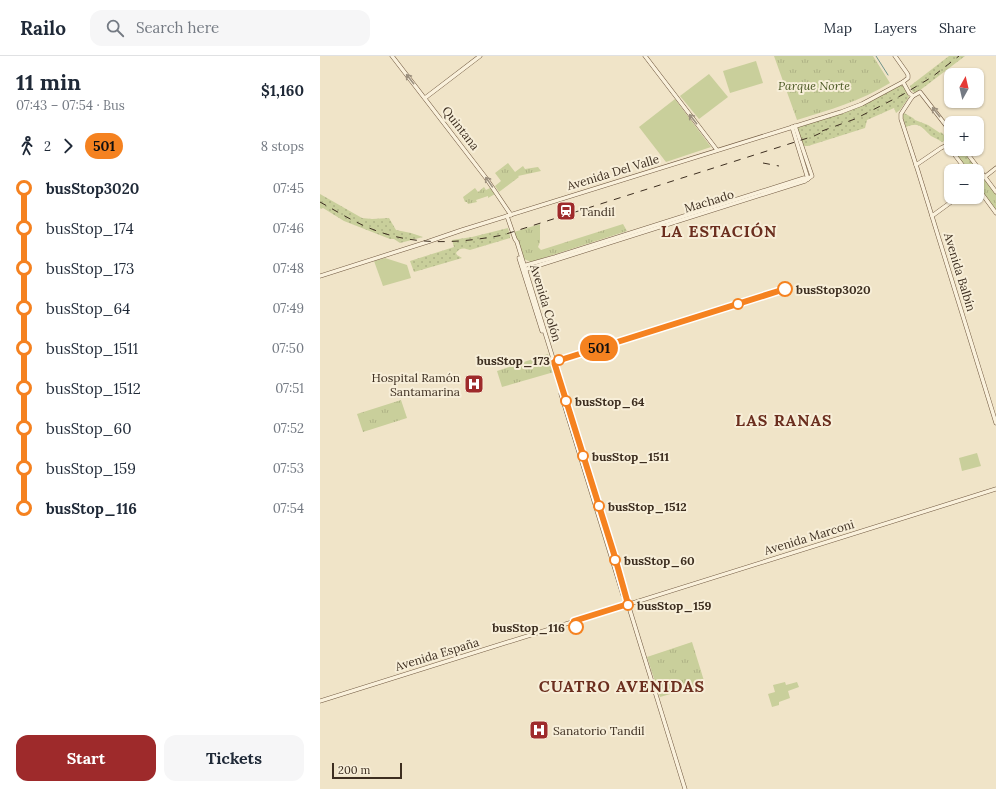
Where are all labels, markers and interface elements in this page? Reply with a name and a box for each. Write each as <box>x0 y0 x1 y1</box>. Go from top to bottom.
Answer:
search box <box>90 10 370 46</box>
text: Railo <box>20 16 66 40</box>
icon: search <box>104 17 126 39</box>
text: Search here <box>136 18 219 37</box>
text: Map <box>824 19 852 37</box>
text: Layers <box>874 19 917 37</box>
text: Share <box>939 19 976 37</box>
text: 11 min <box>16 68 81 96</box>
north arrow <box>944 68 984 108</box>
map controls <box>944 68 984 204</box>
one-way arrow <box>406 74 414 85</box>
park label: Parque Norte <box>778 78 850 93</box>
text: $1,160 <box>261 81 304 100</box>
text: 07:43 – 07:54 · Bus <box>16 97 125 114</box>
street label: Quintana <box>439 103 483 153</box>
one-way arrow <box>931 107 940 118</box>
one-way arrow <box>689 114 697 125</box>
button: + <box>944 116 984 156</box>
icon: walk <box>16 135 38 157</box>
icon: forward <box>57 135 79 157</box>
text: 501 <box>93 137 115 155</box>
text: 2 <box>44 138 51 155</box>
text: 8 stops <box>261 138 304 155</box>
street label: Avenida Del Valle <box>564 151 661 193</box>
button: − <box>944 164 984 204</box>
one-way arrow <box>485 177 493 188</box>
text: busStop3020 <box>46 179 139 198</box>
text: 07:45 <box>273 180 304 197</box>
street label: Machado <box>682 186 736 216</box>
station icon: Tandil <box>555 200 577 222</box>
place label: Tandil <box>580 204 615 219</box>
text: busStop_174 <box>46 219 134 238</box>
text: 07:46 <box>272 220 304 237</box>
district label: LA ESTACIÓN <box>661 221 777 241</box>
street label: Avenida Balbín <box>941 230 979 313</box>
text: busStop_173 <box>46 259 134 278</box>
text: 07:48 <box>273 260 304 277</box>
street label: Avenida Colón <box>527 262 565 343</box>
marker: busStop3020 <box>777 281 793 297</box>
place label: busStop3020 <box>795 282 871 297</box>
unlabelled marker <box>732 298 744 310</box>
text: busStop_64 <box>46 299 130 318</box>
text: 07:49 <box>272 300 304 317</box>
line badge: 501 <box>576 335 622 361</box>
text: busStop_1511 <box>46 339 138 358</box>
text: 501 <box>588 339 610 357</box>
text: 07:50 <box>272 340 304 357</box>
place label: busStop_173 <box>476 353 550 368</box>
marker: busStop_173 <box>553 354 565 366</box>
place label: Hospital Ramón Santamarina <box>372 370 460 399</box>
hospital icon: Hospital Ramón Santamarina <box>463 373 485 395</box>
text: busStop_1512 <box>46 379 141 398</box>
text: 07:51 <box>275 380 304 397</box>
place label: busStop_64 <box>574 394 645 409</box>
marker: busStop_64 <box>560 395 572 407</box>
district label: LAS RANAS <box>735 410 833 430</box>
text: busStop_60 <box>46 419 132 438</box>
text: 07:52 <box>273 420 304 437</box>
place label: busStop_1511 <box>591 449 669 464</box>
marker: busStop_1511 <box>577 450 589 462</box>
text: busStop_159 <box>46 459 136 478</box>
text: 07:53 <box>273 460 304 477</box>
text: busStop_116 <box>46 499 137 518</box>
place label: busStop_1512 <box>607 499 687 514</box>
text: 07:54 <box>273 500 304 517</box>
marker: busStop_1512 <box>593 500 605 512</box>
street label: Avenida Marconi <box>761 516 856 558</box>
place label: busStop_60 <box>623 553 695 568</box>
marker: busStop_60 <box>609 554 621 566</box>
place label: busStop_159 <box>636 598 712 613</box>
marker: busStop_159 <box>622 599 634 611</box>
marker: busStop_116 <box>568 619 584 635</box>
place label: busStop_116 <box>491 620 565 635</box>
street label: Avenida España <box>392 634 481 674</box>
district label: CUATRO AVENIDAS <box>539 676 705 696</box>
hospital icon: Sanatorio Tandil <box>528 719 550 741</box>
place label: Sanatorio Tandil <box>553 723 644 738</box>
button: Start <box>16 735 156 781</box>
button: Tickets <box>164 735 304 781</box>
scale bar <box>332 761 402 780</box>
text: 200 m <box>338 763 370 777</box>

